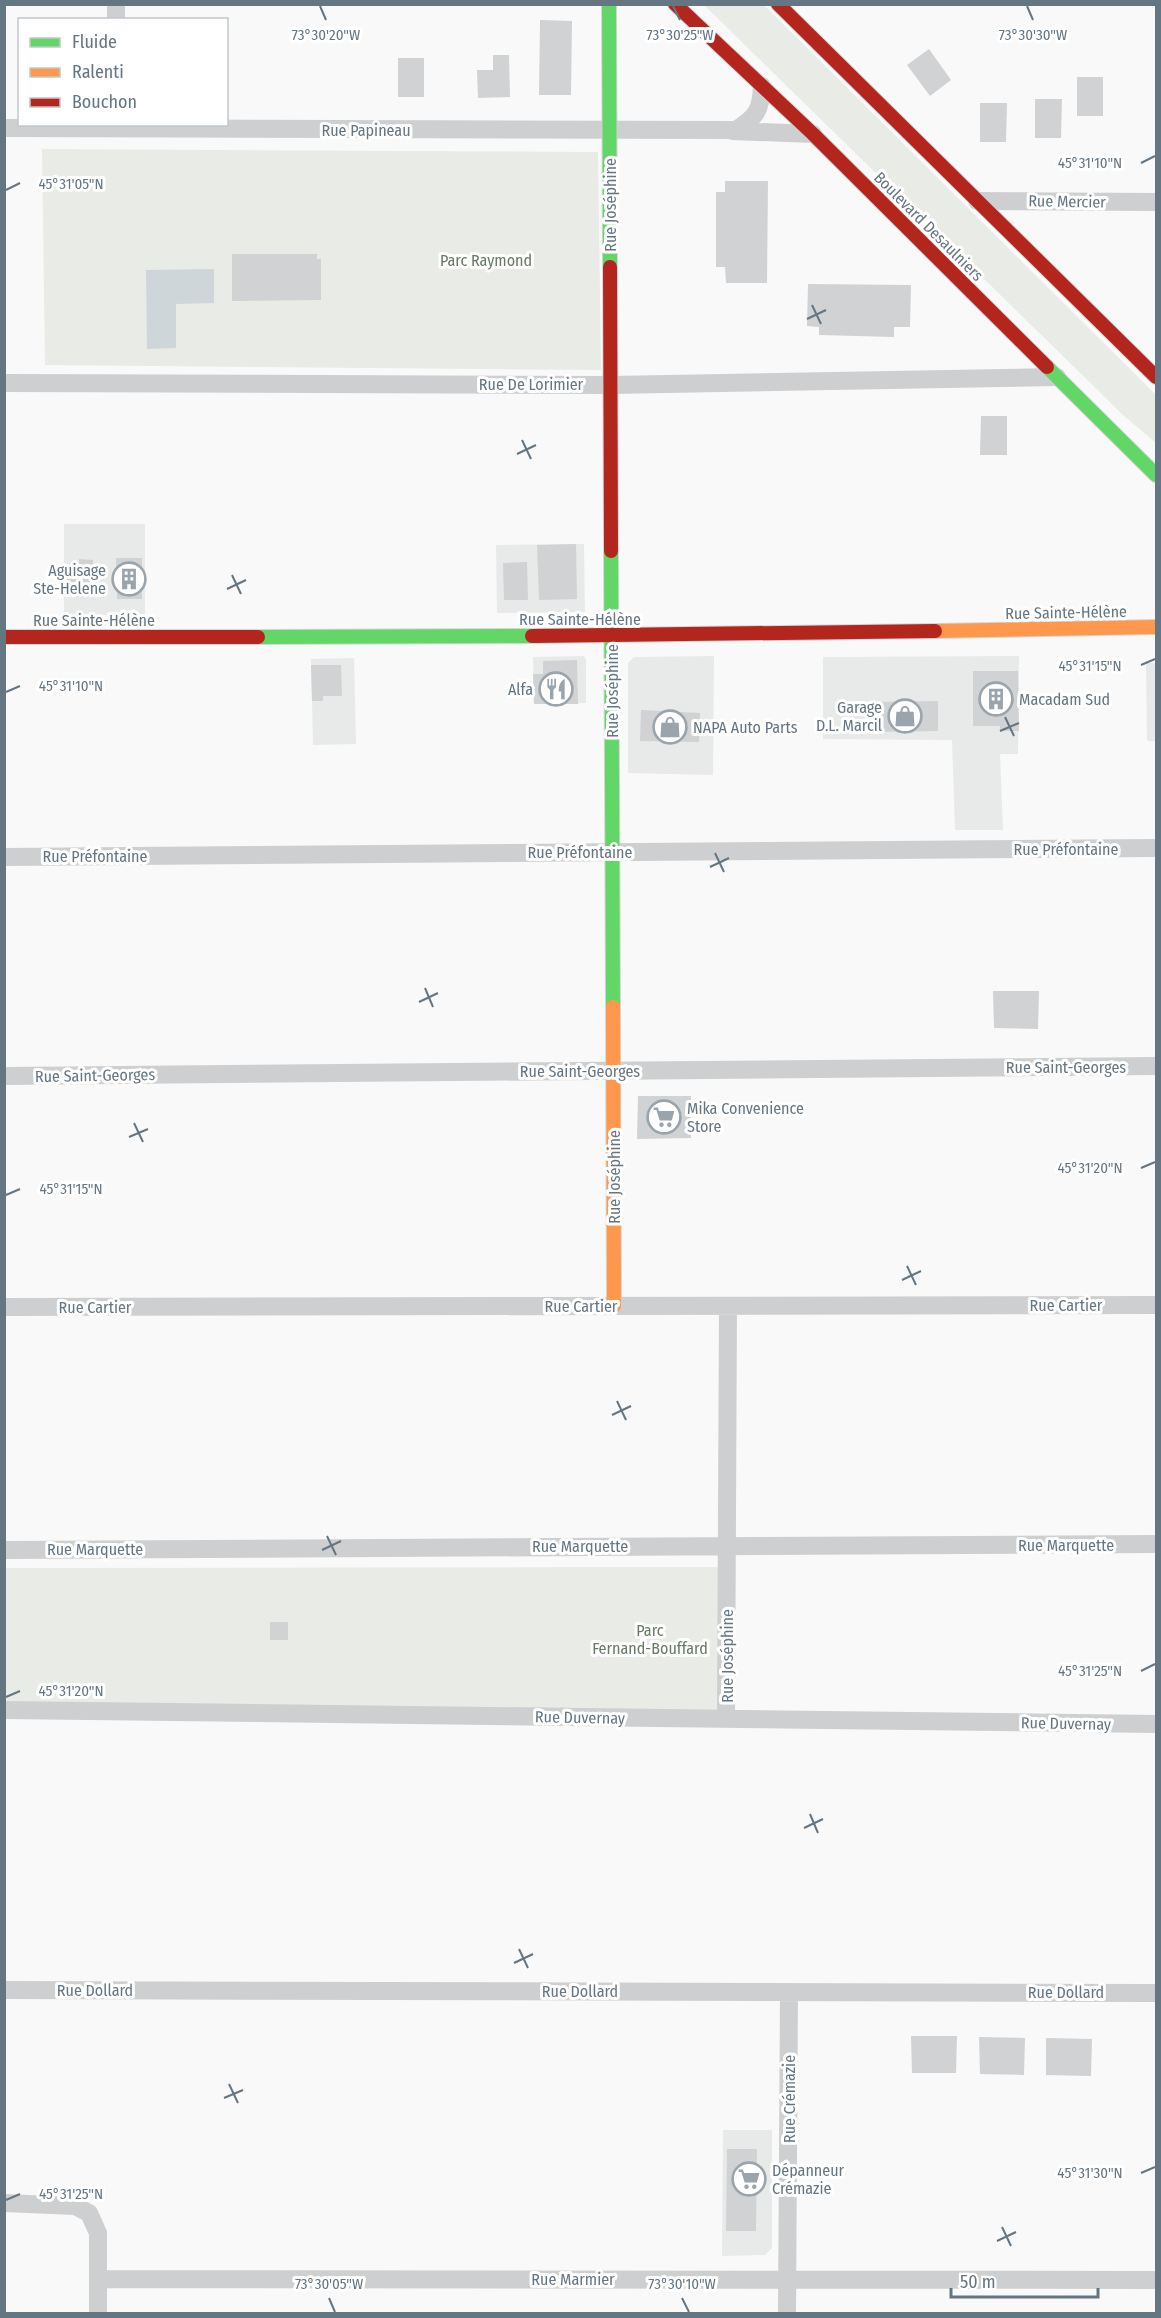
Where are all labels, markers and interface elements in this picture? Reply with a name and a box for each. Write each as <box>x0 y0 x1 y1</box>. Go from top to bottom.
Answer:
legend <box>18 18 228 126</box>
text: 73°30'20"W <box>292 26 360 44</box>
text: 73°30'25"W <box>646 26 714 44</box>
text: 73°30'30"W <box>999 26 1067 44</box>
text: Fluide <box>72 31 117 53</box>
text: Ralenti <box>72 61 124 83</box>
text: Bouchon <box>72 91 137 113</box>
street label: Rue Papineau <box>321 121 411 140</box>
text: 45°31'10"N <box>1058 154 1122 172</box>
street label: Rue Joséphine <box>601 158 620 252</box>
street label: Boulevard Desaulniers <box>870 168 987 285</box>
text: 45°31'05"N <box>38 175 104 193</box>
street label: Rue Mercier <box>1028 191 1106 212</box>
park label: Parc Raymond <box>440 251 532 270</box>
street label: Rue De Lorimier <box>479 375 584 394</box>
place label: Aguisage Ste-Helene <box>33 561 106 598</box>
building icon: Aguisage Ste-Helene <box>111 561 147 597</box>
street label: Rue Sainte-Hélène <box>1005 602 1127 623</box>
street label: Rue Sainte-Hélène <box>519 610 641 629</box>
street label: Rue Sainte-Hélène <box>33 611 155 630</box>
street label: Rue Joséphine <box>603 644 622 738</box>
text: 45°31'15"N <box>1058 657 1122 675</box>
restaurant icon: Alfa <box>538 671 574 707</box>
text: 45°31'10"N <box>39 677 103 695</box>
place label: Alfa <box>508 680 533 699</box>
building icon: Macadam Sud <box>978 681 1014 717</box>
place label: Macadam Sud <box>1019 690 1110 709</box>
place label: Garage D.L. Marcil <box>816 698 882 735</box>
shop icon: Garage D.L. Marcil <box>887 698 923 734</box>
shop icon: NAPA Auto Parts <box>652 709 688 745</box>
place label: NAPA Auto Parts <box>693 718 798 737</box>
street label: Rue Préfontaine <box>1014 840 1118 859</box>
street label: Rue Préfontaine <box>528 843 632 862</box>
street label: Rue Préfontaine <box>43 847 147 866</box>
street label: Rue Saint-Georges <box>1006 1058 1126 1077</box>
street label: Rue Saint-Georges <box>520 1062 640 1081</box>
street label: Rue Saint-Georges <box>35 1065 155 1086</box>
supermarket icon: Mika Convenience Store <box>646 1099 682 1135</box>
place label: Mika Convenience Store <box>687 1099 804 1136</box>
street label: Rue Joséphine <box>605 1130 624 1224</box>
text: 45°31'20"N <box>1057 1159 1123 1177</box>
text: 45°31'15"N <box>39 1180 103 1198</box>
street label: Rue Cartier <box>1030 1296 1103 1315</box>
street label: Rue Cartier <box>545 1297 618 1316</box>
street label: Rue Cartier <box>59 1298 132 1317</box>
street label: Rue Marquette <box>1018 1536 1114 1555</box>
street label: Rue Marquette <box>532 1537 628 1556</box>
street label: Rue Marquette <box>47 1540 143 1559</box>
street label: Rue Joséphine <box>718 1609 737 1703</box>
park label: Parc Fernand-Bouffard <box>592 1621 708 1658</box>
text: 45°31'25"N <box>1058 1662 1122 1680</box>
text: 45°31'20"N <box>38 1682 104 1700</box>
street label: Rue Duvernay <box>535 1707 626 1728</box>
street label: Rue Duvernay <box>1021 1713 1112 1734</box>
street label: Rue Dollard <box>57 1981 133 2000</box>
street label: Rue Dollard <box>542 1982 618 2001</box>
street label: Rue Dollard <box>1028 1983 1104 2002</box>
street label: Rue Crémazie <box>780 2055 799 2143</box>
supermarket icon: Dépanneur Crémazie <box>731 2161 767 2197</box>
place label: Dépanneur Crémazie <box>772 2161 845 2198</box>
text: 45°31'30"N <box>1057 2164 1123 2182</box>
text: 45°31'25"N <box>39 2185 103 2203</box>
scale bar <box>951 2261 1098 2299</box>
street label: Rue Marmier <box>531 2270 615 2289</box>
text: 50 m <box>960 2271 996 2293</box>
text: 73°30'05"W <box>295 2275 363 2293</box>
text: 73°30'10"W <box>648 2275 716 2293</box>

